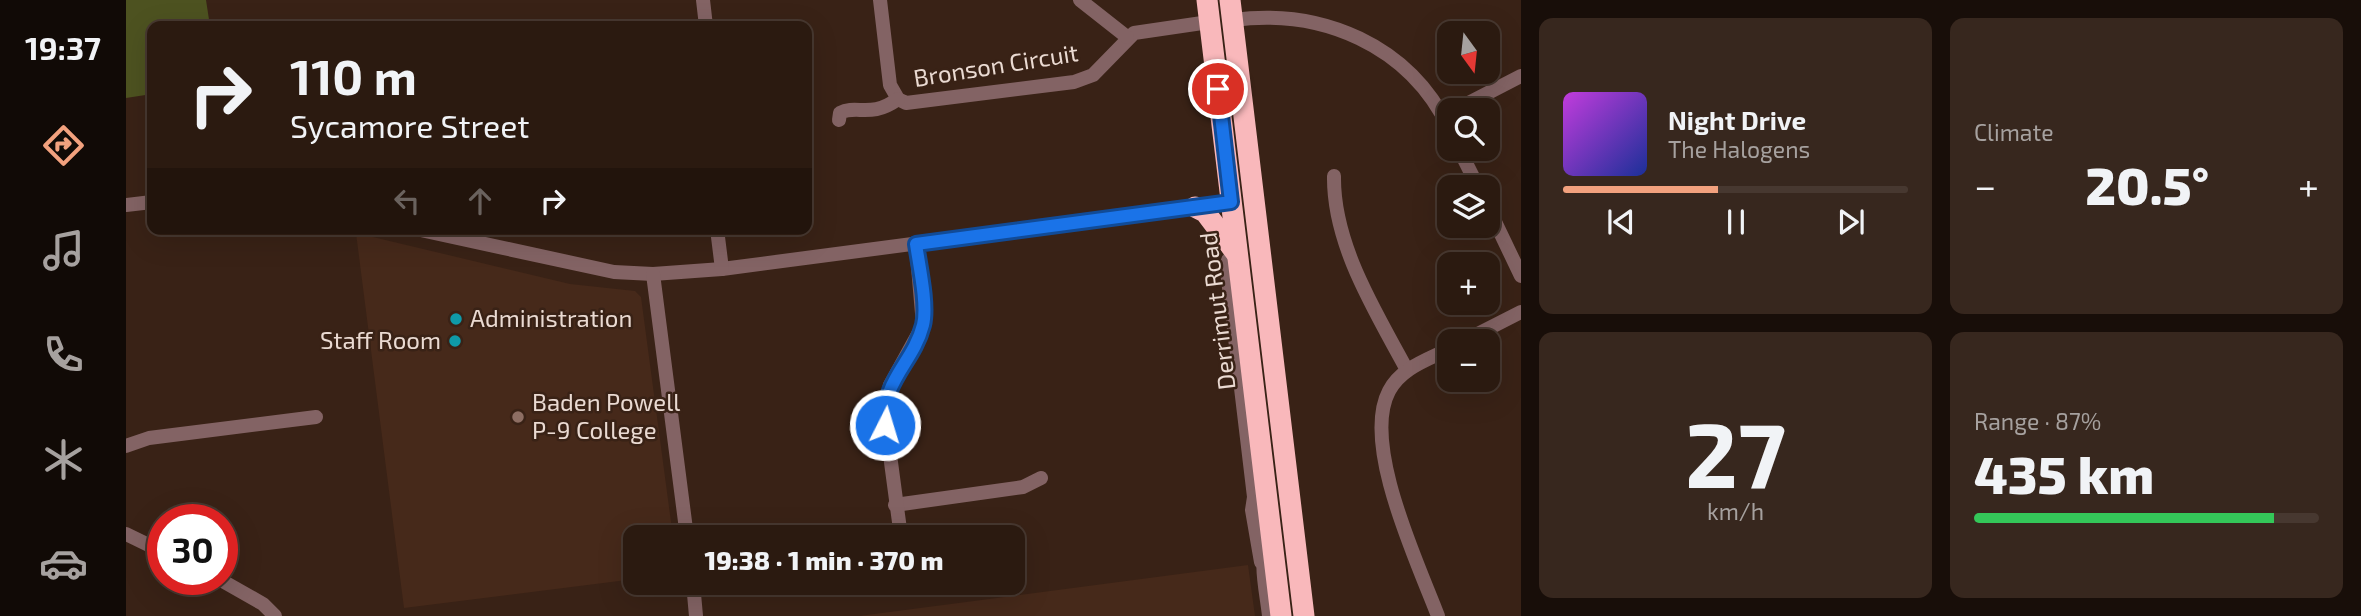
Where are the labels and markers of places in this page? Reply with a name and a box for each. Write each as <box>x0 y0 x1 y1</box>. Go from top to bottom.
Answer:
pin <box>1188 59 1248 119</box>
place label: Administration <box>470 303 632 332</box>
marker: Administration <box>448 311 464 327</box>
place label: Staff Room <box>320 325 441 354</box>
marker: Staff Room <box>447 333 463 349</box>
place label: Baden Powell P-9 College <box>532 387 680 444</box>
marker: Baden Powell P-9 College <box>510 409 526 425</box>

